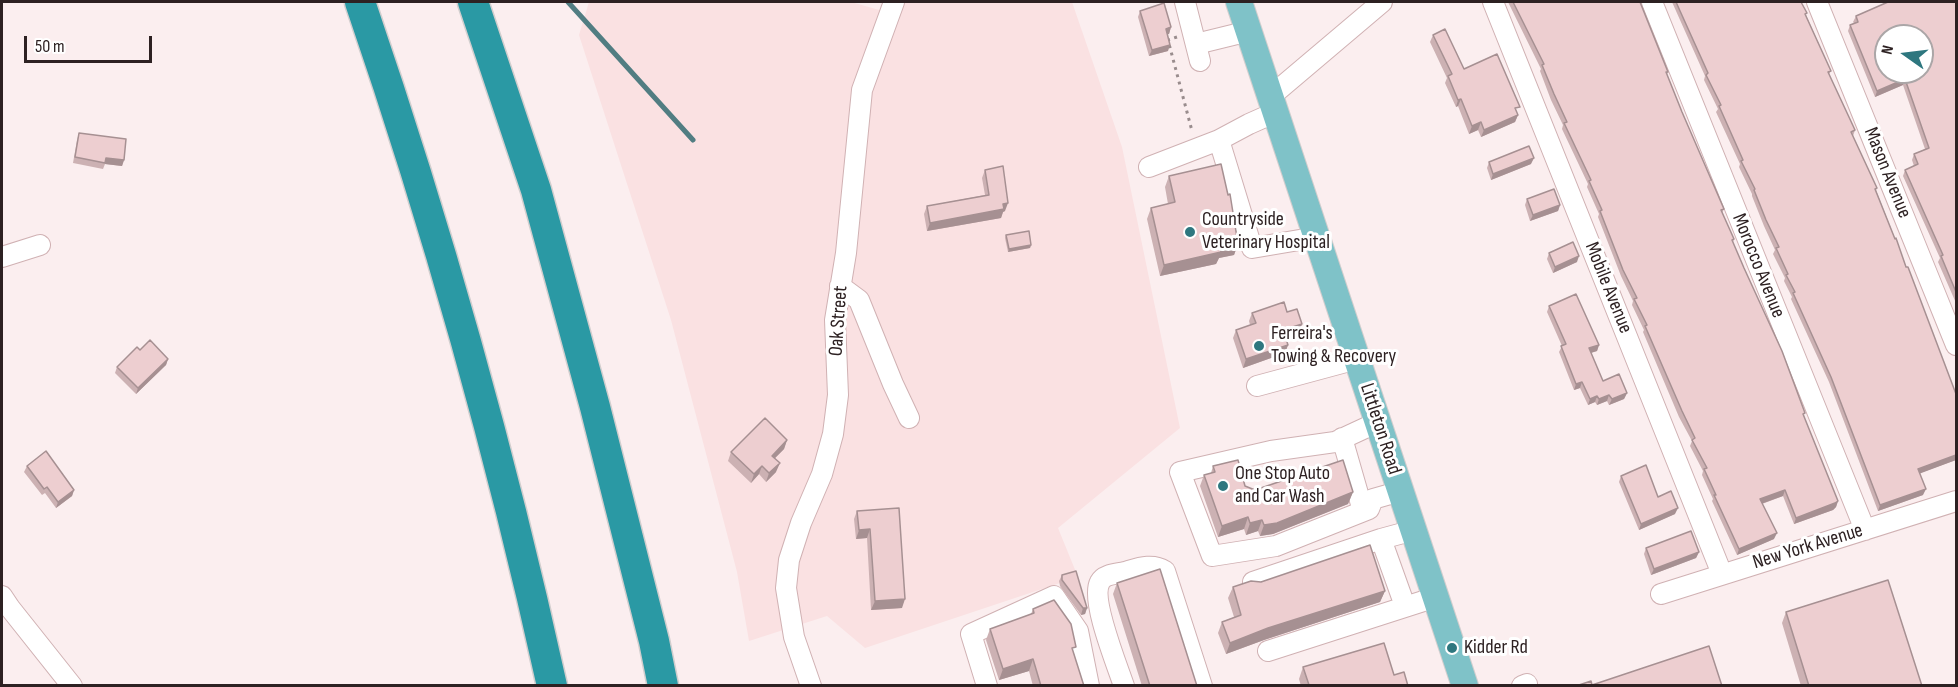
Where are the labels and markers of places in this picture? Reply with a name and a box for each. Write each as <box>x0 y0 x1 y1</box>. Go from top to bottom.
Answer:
place label: Countryside Veterinary Hospital <box>1202 208 1330 255</box>
marker: Countryside Veterinary Hospital <box>1183 225 1197 239</box>
place label: Ferreira's Towing & Recovery <box>1271 322 1396 369</box>
marker: Ferreira's Towing & Recovery <box>1252 339 1266 353</box>
place label: One Stop Auto and Car Wash <box>1235 462 1330 509</box>
marker: One Stop Auto and Car Wash <box>1216 479 1230 493</box>
place label: Kidder Rd <box>1464 636 1528 660</box>
marker: Kidder Rd <box>1445 641 1459 655</box>

